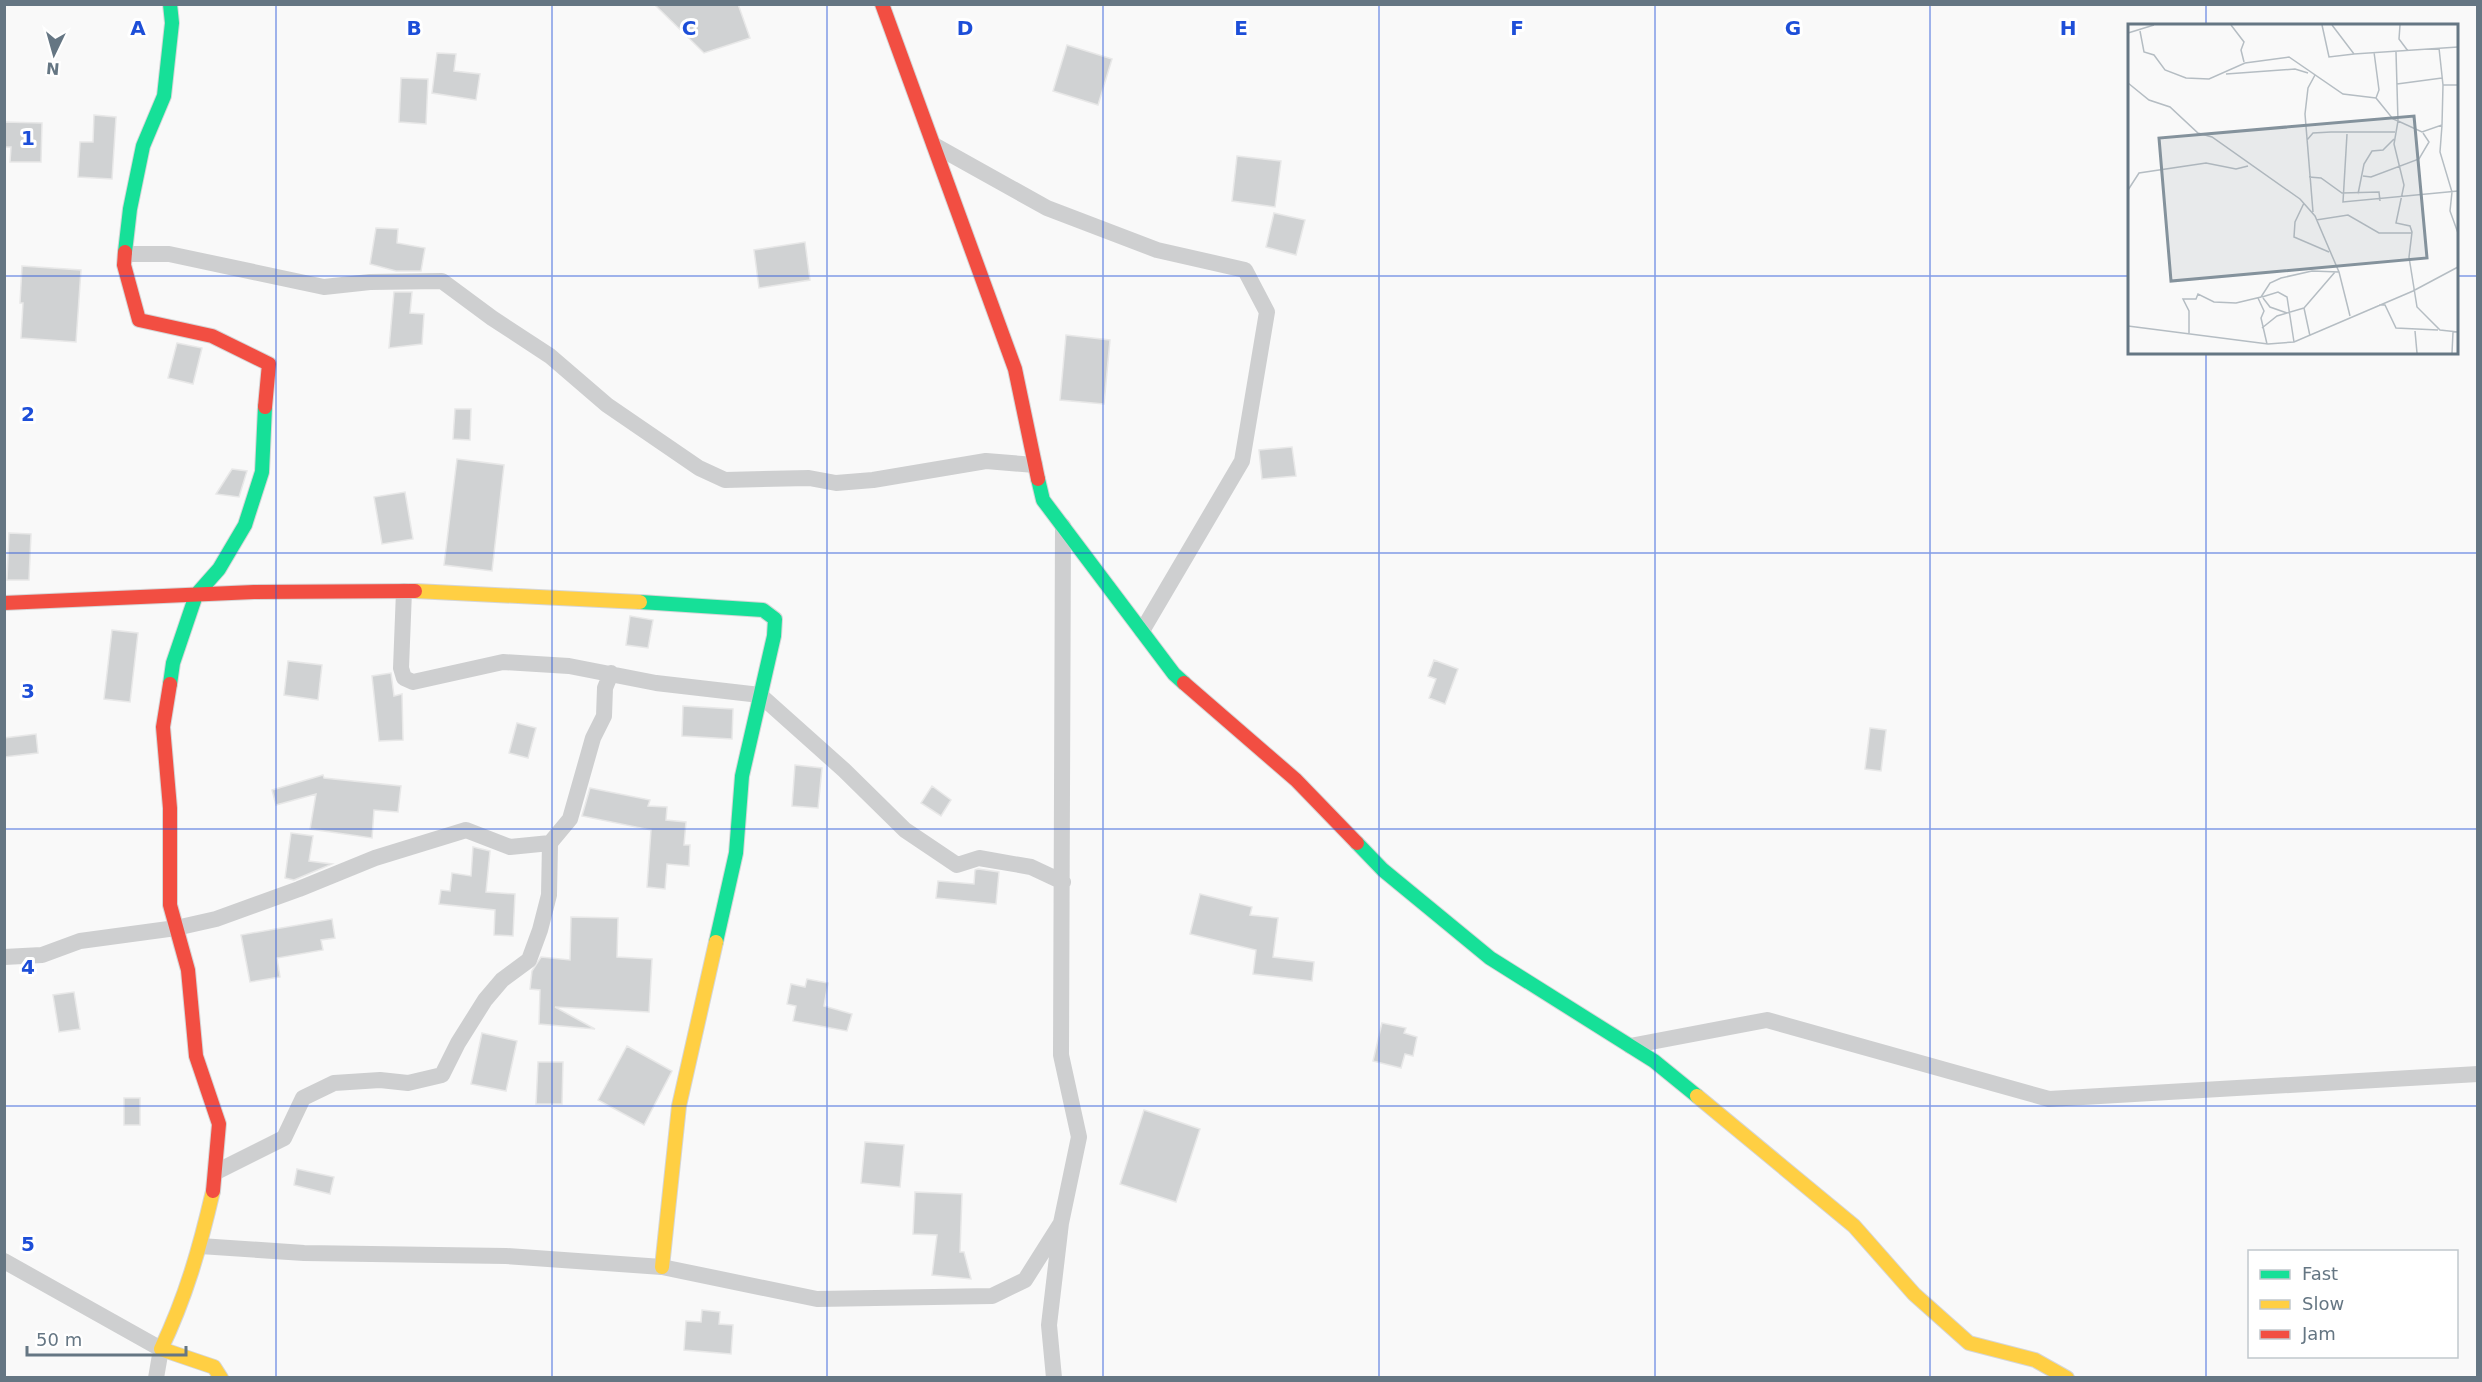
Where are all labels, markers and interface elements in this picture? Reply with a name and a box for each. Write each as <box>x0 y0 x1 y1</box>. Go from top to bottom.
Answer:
text: A <box>130 16 146 40</box>
text: B <box>406 16 422 40</box>
text: C <box>682 16 696 40</box>
text: D <box>957 16 973 40</box>
text: E <box>1234 16 1248 40</box>
text: F <box>1510 16 1524 40</box>
text: G <box>1785 16 1801 40</box>
text: H <box>2060 16 2076 40</box>
north arrow <box>24 24 84 84</box>
inset map <box>2128 24 2458 354</box>
text: N <box>45 58 60 78</box>
text: 1 <box>21 126 35 150</box>
text: 2 <box>21 402 35 426</box>
text: 3 <box>21 679 35 703</box>
text: 4 <box>21 955 35 979</box>
text: 5 <box>21 1232 35 1256</box>
legend <box>2248 1250 2458 1358</box>
text: Fast <box>2302 1263 2338 1284</box>
text: Slow <box>2302 1293 2344 1314</box>
scale bar <box>27 1319 186 1357</box>
text: Jam <box>2301 1323 2336 1344</box>
text: 50 m <box>36 1329 82 1350</box>

